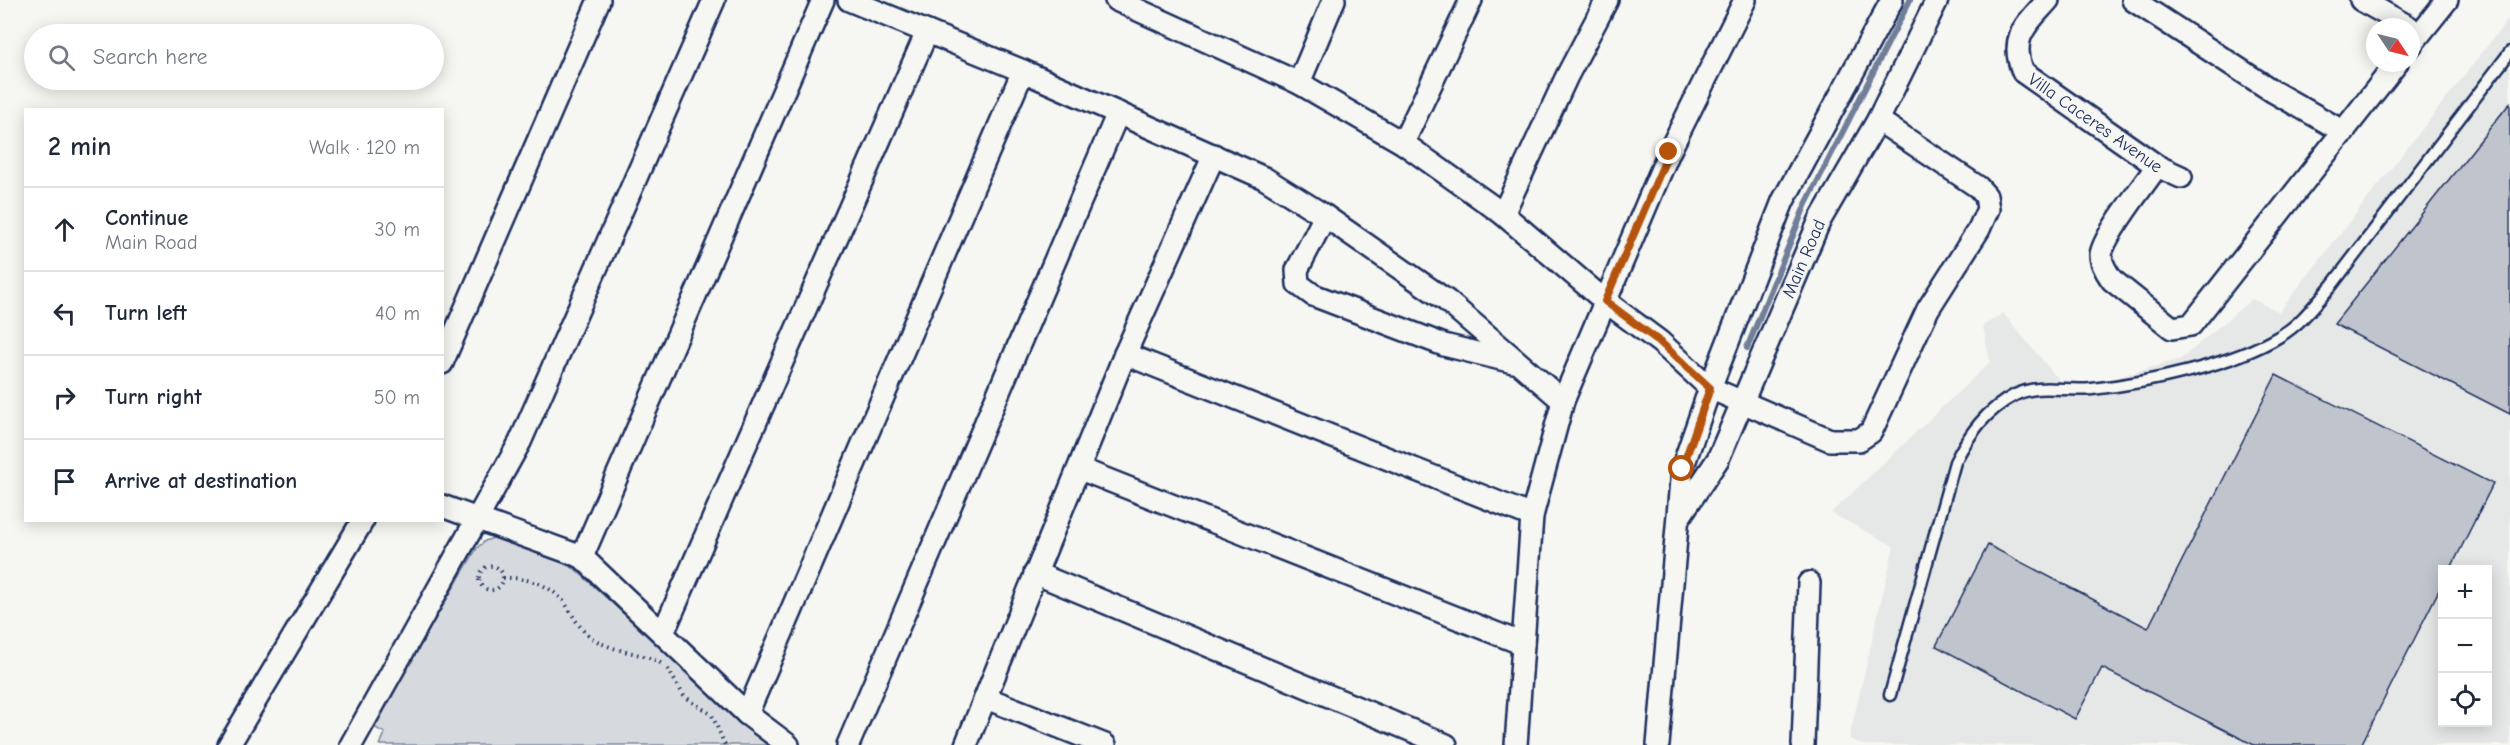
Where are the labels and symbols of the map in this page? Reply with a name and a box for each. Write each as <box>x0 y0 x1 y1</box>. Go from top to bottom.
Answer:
north arrow <box>2366 18 2420 72</box>
street label: Villa Caceres Avenue <box>2024 68 2167 177</box>
route end <box>1655 138 1681 164</box>
street label: Main Road <box>1778 216 1830 301</box>
route start <box>1668 455 1694 481</box>

